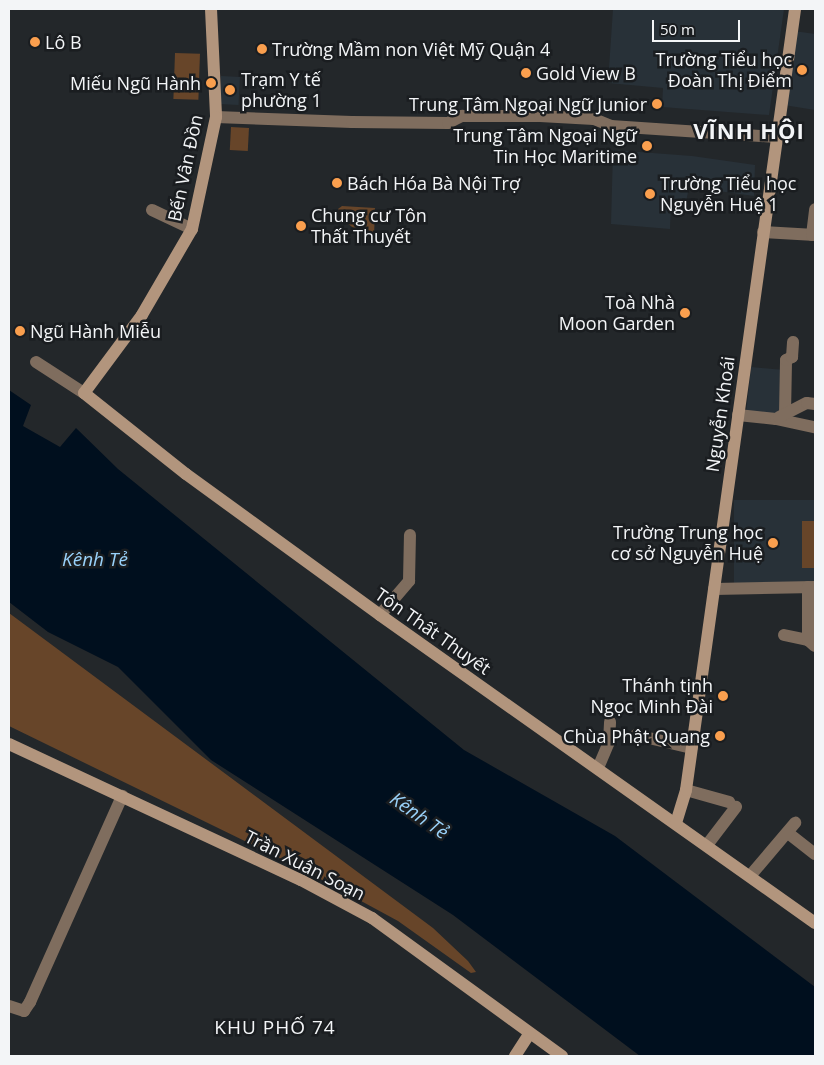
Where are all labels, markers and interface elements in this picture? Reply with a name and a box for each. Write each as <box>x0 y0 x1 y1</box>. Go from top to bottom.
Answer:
scale bar <box>654 10 742 42</box>
text: 50 m <box>660 19 695 39</box>
place label: Lô B <box>45 31 82 53</box>
marker: Lô B <box>29 36 41 48</box>
place label: Trường Mầm non Việt Mỹ Quận 4 <box>272 38 550 60</box>
marker: Trường Mầm non Việt Mỹ Quận 4 <box>256 43 268 55</box>
place label: Trường Tiểu học Đoàn Thị Điểm <box>656 49 792 92</box>
place label: Gold View B <box>536 62 636 84</box>
marker: Trường Tiểu học Đoàn Thị Điểm <box>796 64 808 76</box>
marker: Gold View B <box>520 67 532 79</box>
place label: Trạm Y tế phường 1 <box>241 69 322 112</box>
place label: Miếu Ngũ Hành <box>70 72 201 94</box>
marker: Miếu Ngũ Hành <box>205 77 217 89</box>
marker: Trạm Y tế phường 1 <box>223 83 237 97</box>
place label: Trung Tâm Ngoại Ngữ Junior <box>409 93 647 115</box>
marker: Trung Tâm Ngoại Ngữ Junior <box>651 98 663 110</box>
street label: Bến Vân Đồn <box>163 113 207 223</box>
district label: VĨNH HỘI <box>692 118 806 144</box>
place label: Trung Tâm Ngoại Ngữ Tin Học Maritime <box>453 125 637 168</box>
marker: Trung Tâm Ngoại Ngữ Tin Học Maritime <box>641 140 653 152</box>
place label: Bách Hóa Bà Nội Trợ <box>347 172 520 194</box>
place label: Trường Tiểu học Nguyễn Huệ 1 <box>660 173 796 215</box>
marker: Bách Hóa Bà Nội Trợ <box>331 177 343 189</box>
marker: Trường Tiểu học Nguyễn Huệ 1 <box>644 188 656 200</box>
place label: Chung cư Tôn Thất Thuyết <box>311 205 427 248</box>
marker: Chung cư Tôn Thất Thuyết <box>295 220 307 232</box>
place label: Toà Nhà Moon Garden <box>559 292 675 334</box>
marker: Toà Nhà Moon Garden <box>679 307 691 319</box>
place label: Ngũ Hành Miễu <box>30 320 161 342</box>
marker: Ngũ Hành Miễu <box>14 325 26 337</box>
street label: Nguyễn Khoái <box>701 355 739 473</box>
place label: Trường Trung học cơ sở Nguyễn Huệ <box>611 522 763 564</box>
marker: Trường Trung học cơ sở Nguyễn Huệ <box>767 537 779 549</box>
water label: Kênh Tẻ <box>62 549 128 571</box>
street label: Tôn Thất Thuyết <box>371 583 495 679</box>
place label: Thánh tịnh Ngọc Minh Đài <box>590 675 713 718</box>
marker: Thánh tịnh Ngọc Minh Đài <box>717 690 729 702</box>
place label: Chùa Phật Quang <box>563 725 710 747</box>
marker: Chùa Phật Quang <box>714 730 726 742</box>
water label: Kênh Tẻ <box>385 788 453 844</box>
street label: Trần Xuân Soạn <box>241 825 369 905</box>
district label: KHU PHỐ 74 <box>213 1017 337 1039</box>

